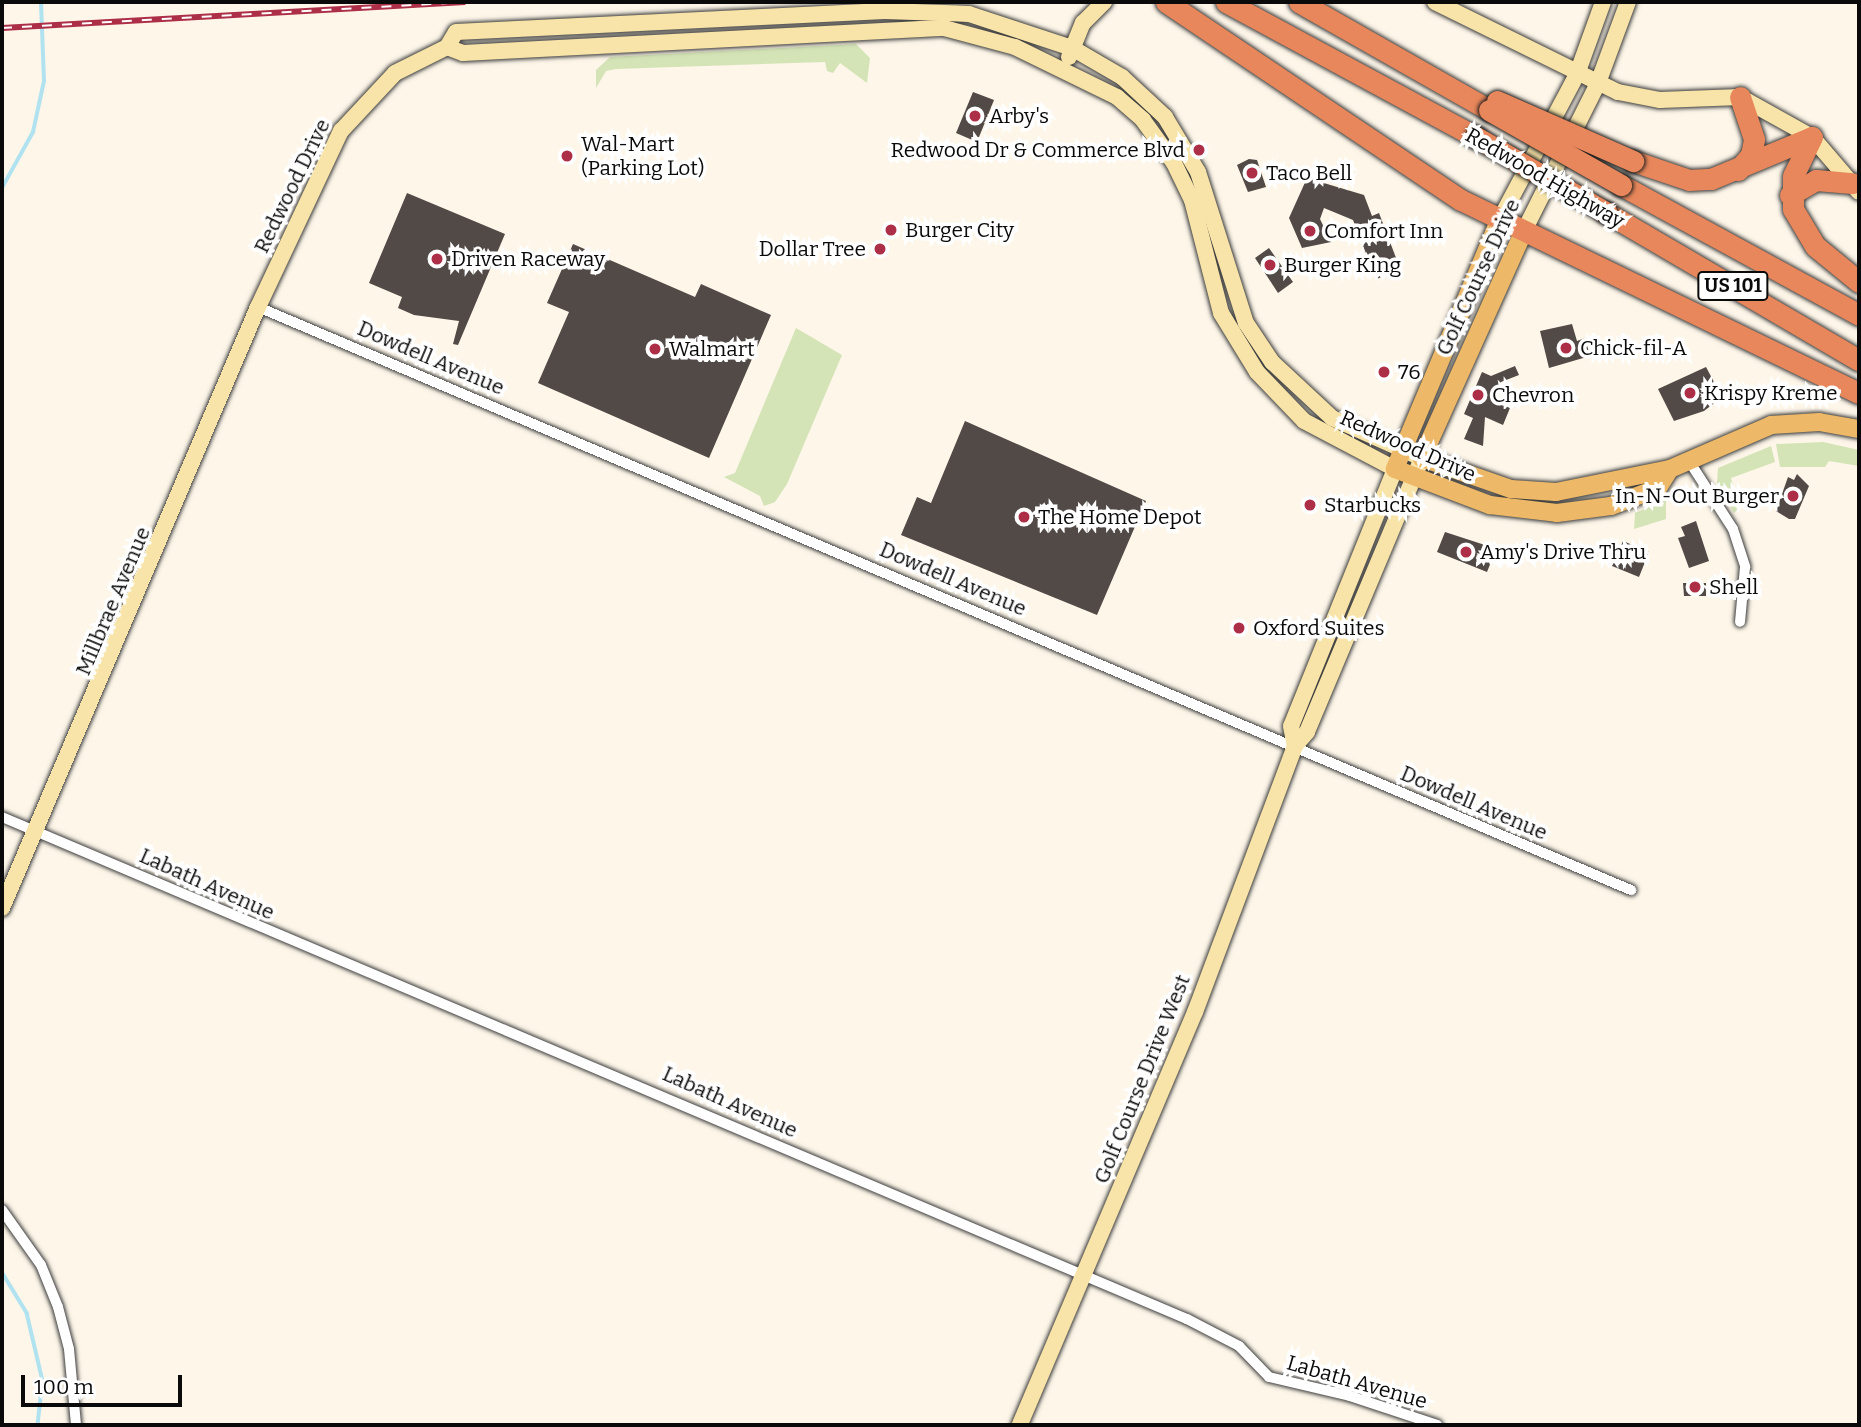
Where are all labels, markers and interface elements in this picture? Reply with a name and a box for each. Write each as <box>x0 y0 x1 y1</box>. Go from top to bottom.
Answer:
place label: Arby's <box>989 103 1049 129</box>
marker: Arby's <box>967 108 983 124</box>
street label: Redwood Drive <box>249 115 335 257</box>
street label: Redwood Highway <box>1461 122 1629 234</box>
place label: Wal-Mart (Parking Lot) <box>581 131 704 181</box>
place label: Redwood Dr & Commerce Blvd <box>890 137 1185 163</box>
marker: Redwood Dr & Commerce Blvd <box>1191 142 1207 158</box>
marker: Wal-Mart (Parking Lot) <box>559 148 575 164</box>
place label: Taco Bell <box>1266 160 1352 186</box>
marker: Taco Bell <box>1244 165 1260 181</box>
street label: Golf Course Drive <box>1431 195 1525 359</box>
place label: Burger City <box>905 217 1014 243</box>
place label: Comfort Inn <box>1324 218 1443 244</box>
marker: Burger City <box>883 222 899 238</box>
marker: Comfort Inn <box>1302 223 1318 239</box>
place label: Dollar Tree <box>759 236 866 262</box>
marker: Dollar Tree <box>872 241 888 257</box>
place label: Driven Raceway <box>451 246 605 272</box>
marker: Driven Raceway <box>429 251 445 267</box>
place label: Burger King <box>1284 252 1401 278</box>
marker: Burger King <box>1262 257 1278 273</box>
road number: US 101 <box>1696 270 1770 302</box>
street label: Dowdell Avenue <box>354 316 508 400</box>
place label: Chick-fil-A <box>1580 335 1687 361</box>
place label: Walmart <box>669 336 755 362</box>
marker: Chick-fil-A <box>1558 340 1574 356</box>
marker: Walmart <box>647 341 663 357</box>
place label: 76 <box>1398 359 1421 385</box>
marker: 76 <box>1376 364 1392 380</box>
place label: Krispy Kreme <box>1704 380 1838 406</box>
place label: Chevron <box>1492 382 1574 408</box>
marker: Krispy Kreme <box>1682 385 1698 401</box>
marker: Chevron <box>1470 387 1486 403</box>
street label: Redwood Drive <box>1336 405 1480 487</box>
place label: In-N-Out Burger <box>1615 483 1779 509</box>
marker: In-N-Out Burger <box>1785 488 1801 504</box>
place label: Starbucks <box>1324 492 1421 518</box>
marker: Starbucks <box>1302 497 1318 513</box>
place label: The Home Depot <box>1038 504 1202 530</box>
marker: The Home Depot <box>1016 509 1032 525</box>
street label: Millbrae Avenue <box>70 523 156 679</box>
street label: Dowdell Avenue <box>876 537 1030 621</box>
place label: Amy's Drive Thru <box>1480 539 1646 565</box>
marker: Amy's Drive Thru <box>1458 544 1474 560</box>
place label: Shell <box>1709 574 1758 600</box>
marker: Shell <box>1687 579 1703 595</box>
place label: Oxford Suites <box>1253 615 1384 641</box>
marker: Oxford Suites <box>1231 620 1247 636</box>
street label: Dowdell Avenue <box>1397 761 1551 845</box>
street label: Labath Avenue <box>136 843 278 925</box>
street label: Golf Course Drive West <box>1089 971 1195 1187</box>
street label: Labath Avenue <box>659 1061 801 1143</box>
street label: Labath Avenue <box>1284 1350 1430 1414</box>
scale bar <box>24 1360 186 1404</box>
text: 100 m <box>34 1374 94 1400</box>

